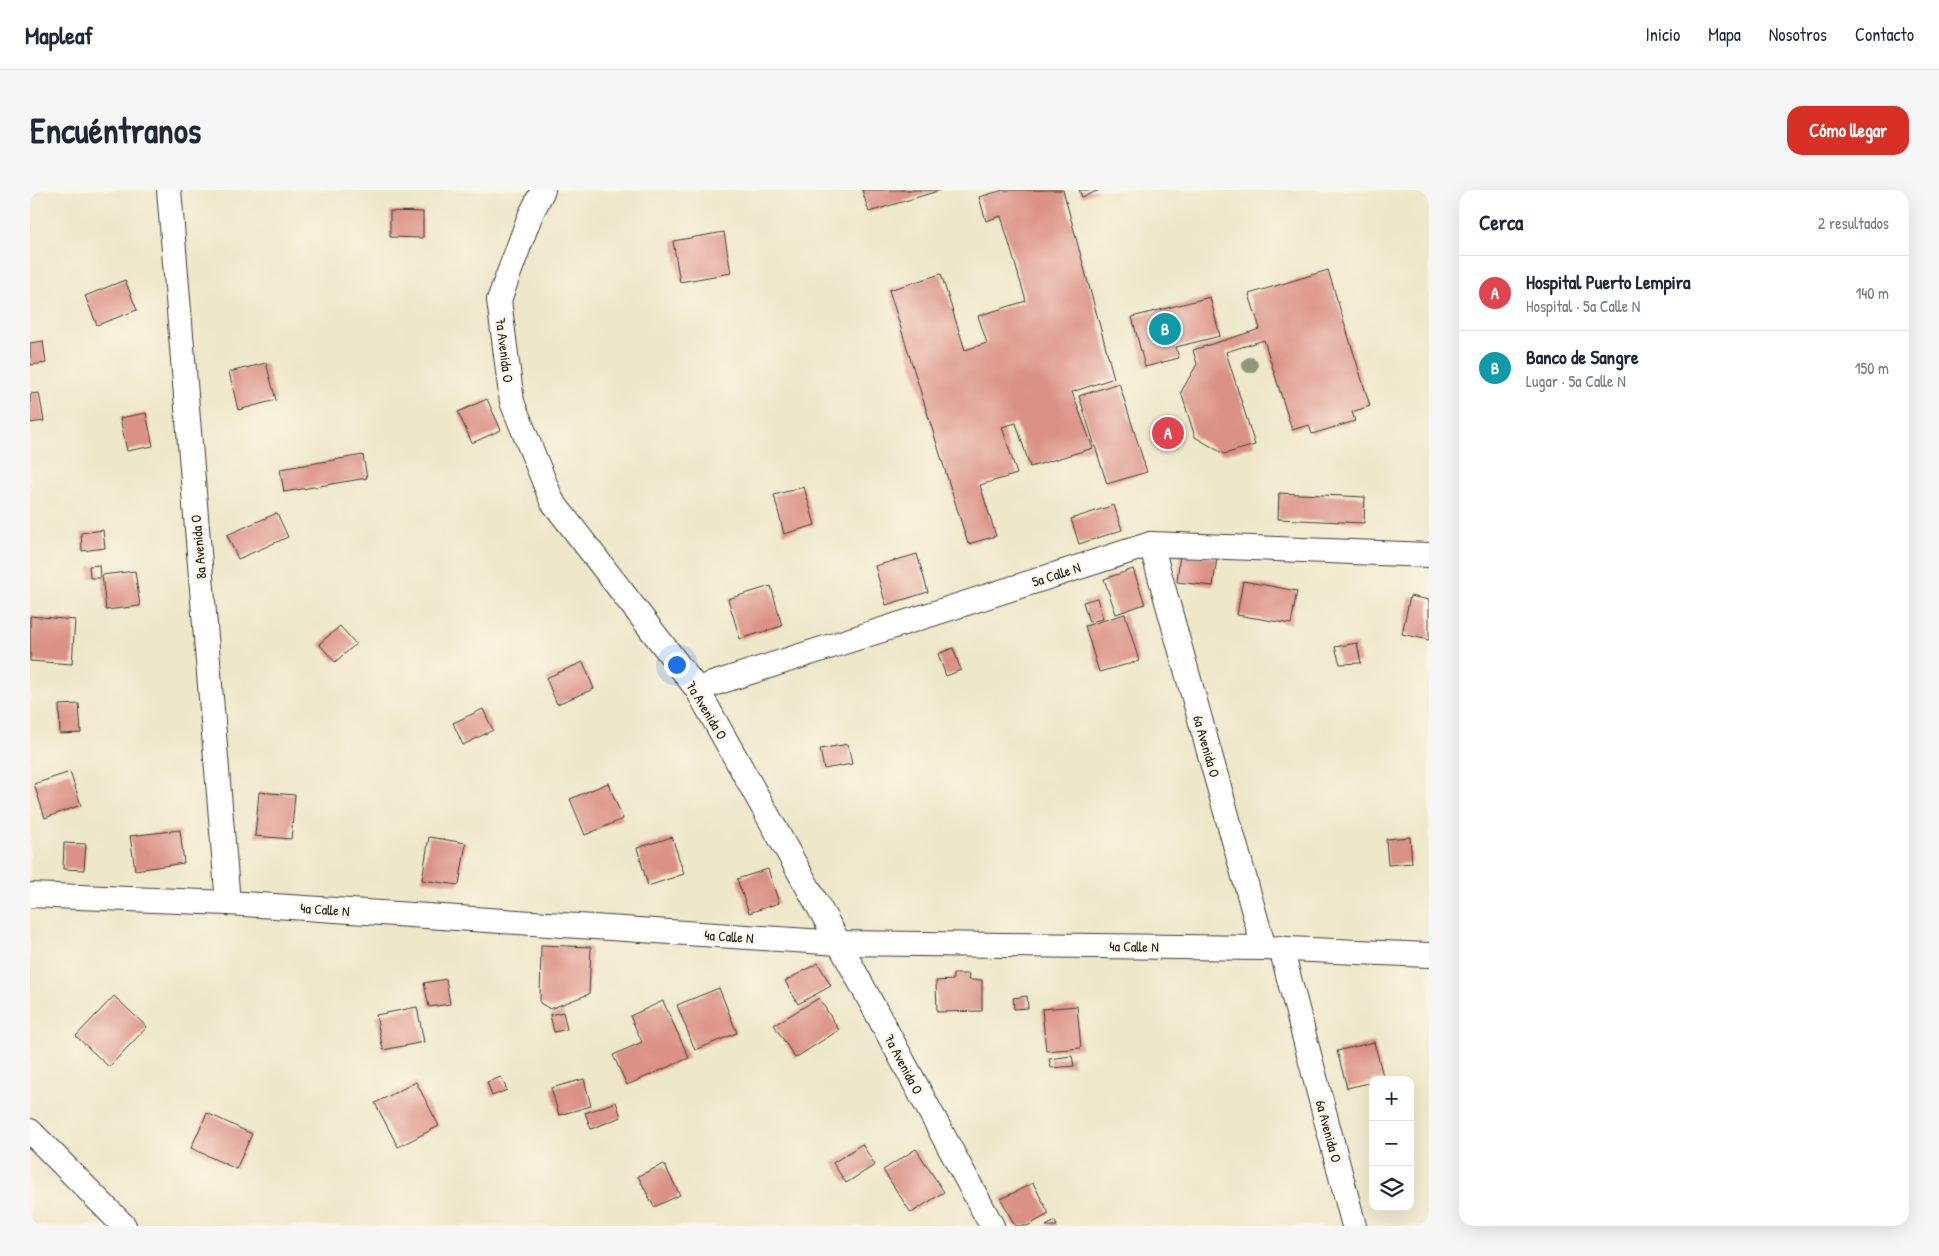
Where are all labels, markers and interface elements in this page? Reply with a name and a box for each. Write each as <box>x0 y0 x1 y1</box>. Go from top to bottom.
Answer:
text: Mapleaf <box>25 19 93 51</box>
text: Inicio <box>1646 22 1680 47</box>
text: Mapa <box>1708 22 1741 47</box>
text: Nosotros <box>1769 22 1827 47</box>
text: Contacto <box>1855 22 1914 47</box>
button: Cómo llegar <box>1787 106 1909 155</box>
text: Encuéntranos <box>30 107 201 154</box>
text: Cerca <box>1479 208 1523 237</box>
text: 2 resultados <box>1818 212 1889 234</box>
text: Hospital Puerto Lempira <box>1526 269 1691 295</box>
text: A <box>1491 282 1499 304</box>
text: 140 m <box>1855 282 1889 304</box>
text: Hospital · 5a Calle N <box>1526 295 1640 317</box>
pin: B <box>1149 310 1181 348</box>
street label: 7a Avenida O <box>492 317 518 384</box>
text: Banco de Sangre <box>1526 344 1639 370</box>
text: B <box>1491 357 1499 379</box>
text: 150 m <box>1855 357 1889 379</box>
text: Lugar · 5a Calle N <box>1526 370 1626 392</box>
pin: A <box>1152 414 1184 452</box>
street label: 8a Avenida O <box>186 514 210 580</box>
street label: 5a Calle N <box>1029 557 1083 591</box>
your location <box>664 652 690 678</box>
street label: 7a Avenida O <box>682 677 732 743</box>
street label: 6a Avenida O <box>1189 713 1225 779</box>
street label: 4a Calle N <box>300 898 350 920</box>
street label: 4a Calle N <box>704 925 754 947</box>
street label: 4a Calle N <box>1109 936 1159 956</box>
street label: 7a Avenida O <box>880 1031 928 1097</box>
map controls <box>1369 1076 1414 1211</box>
button: + <box>1369 1076 1414 1121</box>
street label: 6a Avenida O <box>1312 1098 1346 1164</box>
button: − <box>1369 1121 1414 1166</box>
button: layers <box>1369 1166 1414 1211</box>

